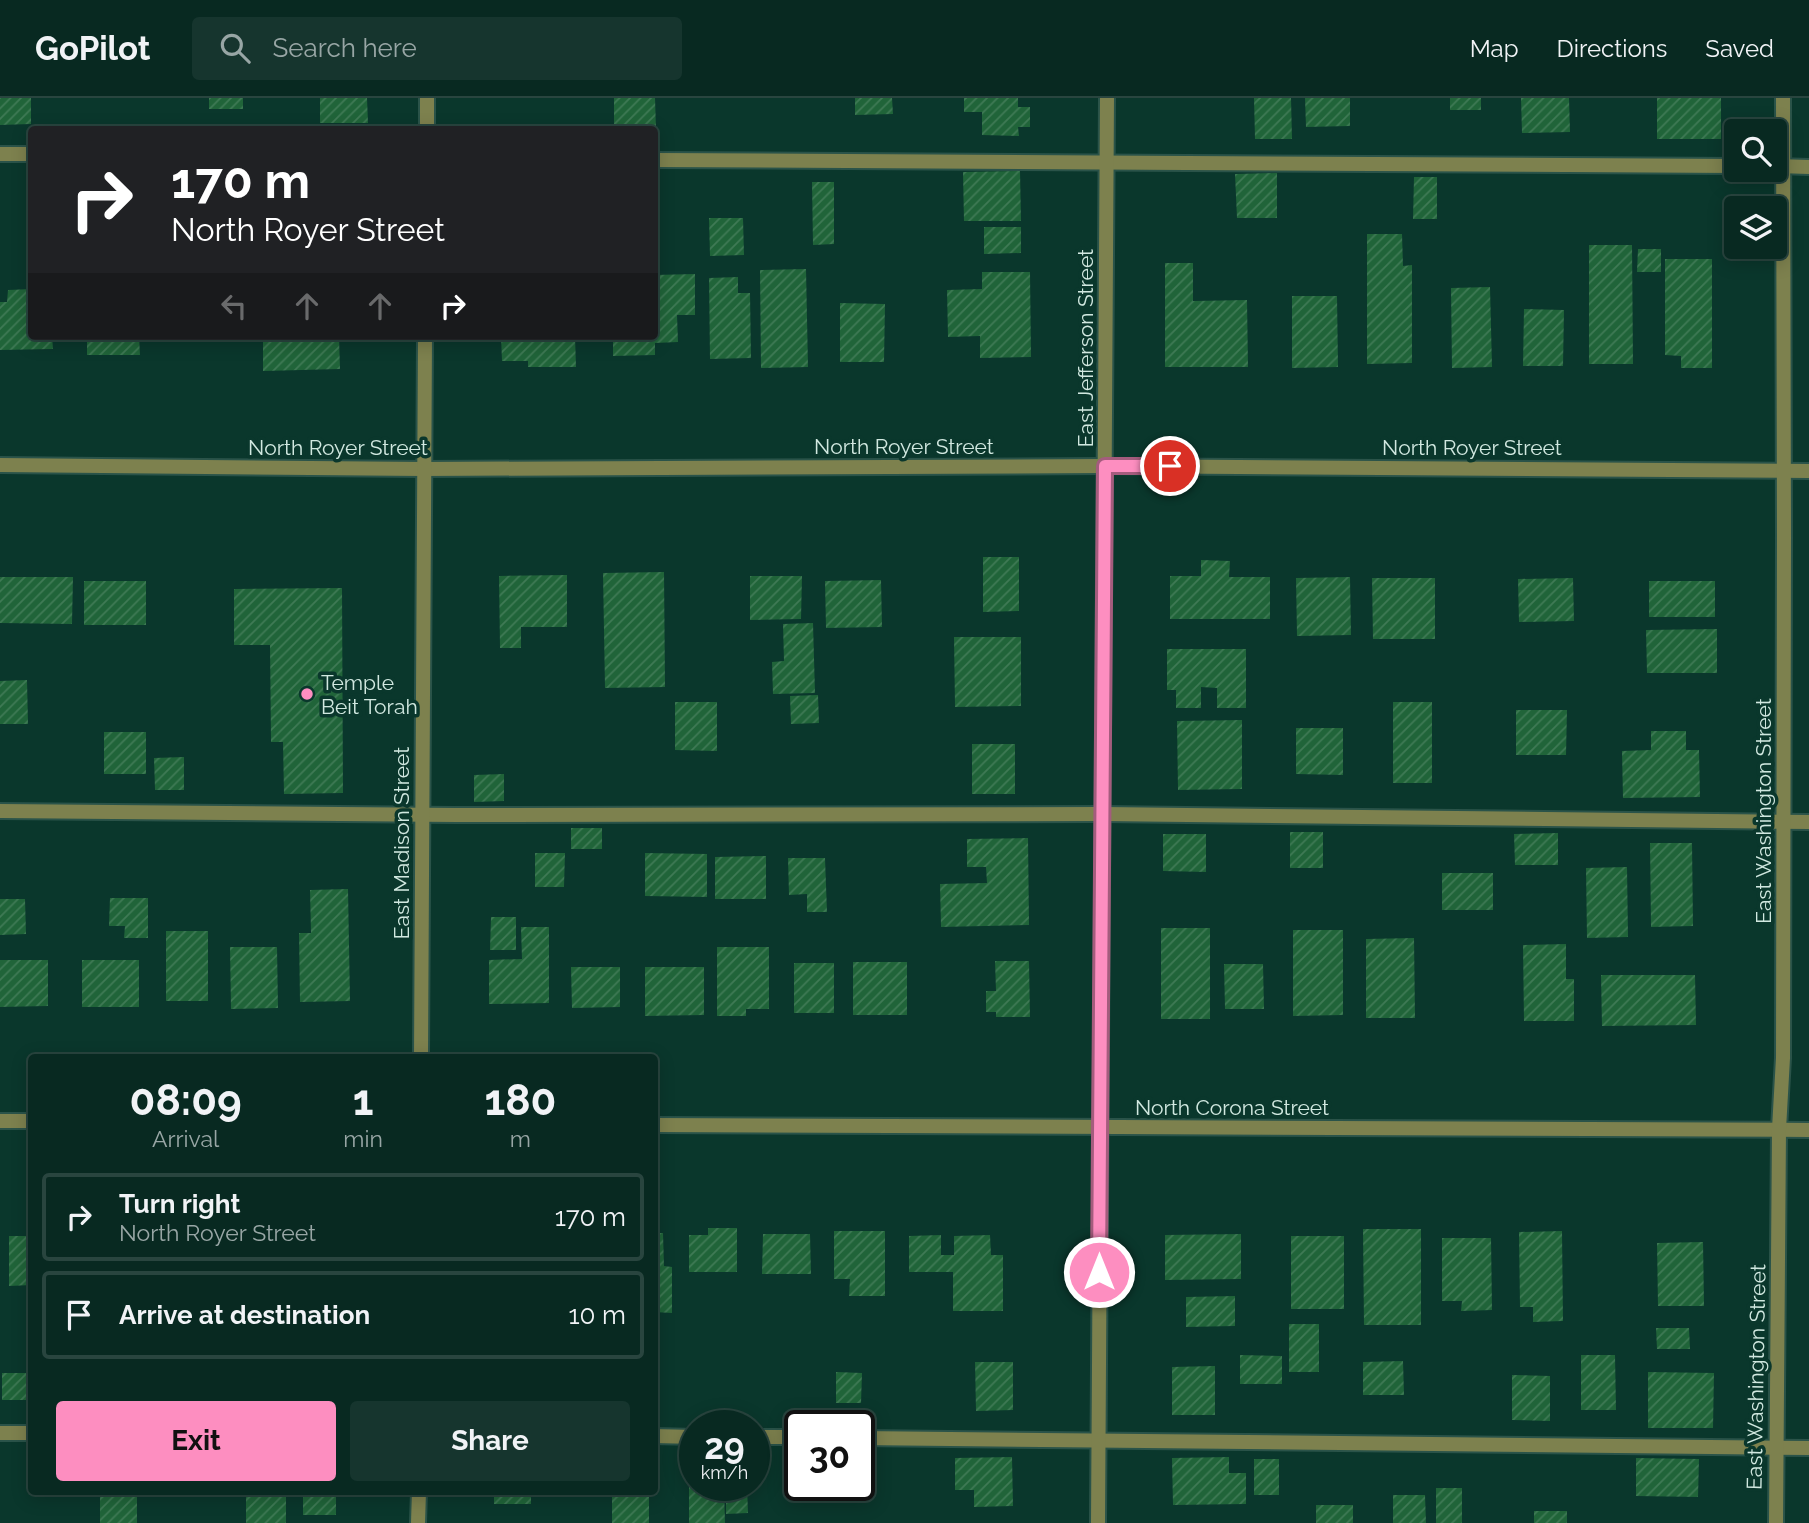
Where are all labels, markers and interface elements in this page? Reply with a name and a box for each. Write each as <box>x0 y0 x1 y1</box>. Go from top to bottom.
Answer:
search box <box>192 17 682 80</box>
text: GoPilot <box>35 29 150 68</box>
icon: search <box>216 29 254 67</box>
text: Search here <box>272 33 417 63</box>
text: Map <box>1470 34 1519 63</box>
text: Directions <box>1557 34 1667 63</box>
text: Saved <box>1705 34 1774 63</box>
map controls <box>1724 119 1787 259</box>
button: search <box>1724 119 1787 182</box>
text: 170 m <box>171 152 310 209</box>
icon: right <box>56 154 147 245</box>
button: layers <box>1724 196 1787 259</box>
text: North Royer Street <box>171 211 445 248</box>
street label: East Jefferson Street <box>1073 249 1098 447</box>
icon: left <box>215 287 253 325</box>
icon: ahead <box>288 287 326 325</box>
icon: ahead <box>361 287 399 325</box>
icon: right <box>434 287 472 325</box>
street label: North Royer Street <box>814 434 994 459</box>
street label: North Royer Street <box>248 435 428 460</box>
street label: North Royer Street <box>1382 435 1562 460</box>
pin <box>1140 436 1200 496</box>
icon: arrive <box>1151 447 1189 485</box>
place label: Temple Beit Torah <box>321 670 418 719</box>
marker: Temple Beit Torah <box>299 686 315 702</box>
street label: East Washington Street <box>1751 698 1776 924</box>
street label: East Madison Street <box>389 747 414 939</box>
text: 08:09 <box>130 1076 242 1125</box>
text: 1 <box>353 1076 373 1125</box>
text: 180 <box>484 1076 556 1125</box>
street label: North Corona Street <box>1135 1095 1329 1120</box>
text: Arrival <box>152 1125 219 1152</box>
text: min <box>343 1125 383 1152</box>
text: m <box>510 1125 531 1152</box>
text: Turn right <box>119 1189 240 1219</box>
icon: right <box>60 1198 98 1236</box>
text: 170 m <box>555 1202 626 1232</box>
text: North Royer Street <box>119 1219 316 1246</box>
position arrow <box>1062 1235 1136 1309</box>
street label: East Washington Street <box>1742 1264 1770 1490</box>
icon: arrive <box>60 1296 98 1334</box>
text: Arrive at destination <box>119 1300 370 1330</box>
text: 10 m <box>568 1300 626 1330</box>
button: Exit <box>56 1401 336 1481</box>
button: Share <box>350 1401 630 1481</box>
speed limit sign: 30 <box>784 1410 875 1501</box>
text: 29 <box>704 1426 745 1467</box>
text: km/h <box>701 1462 748 1483</box>

